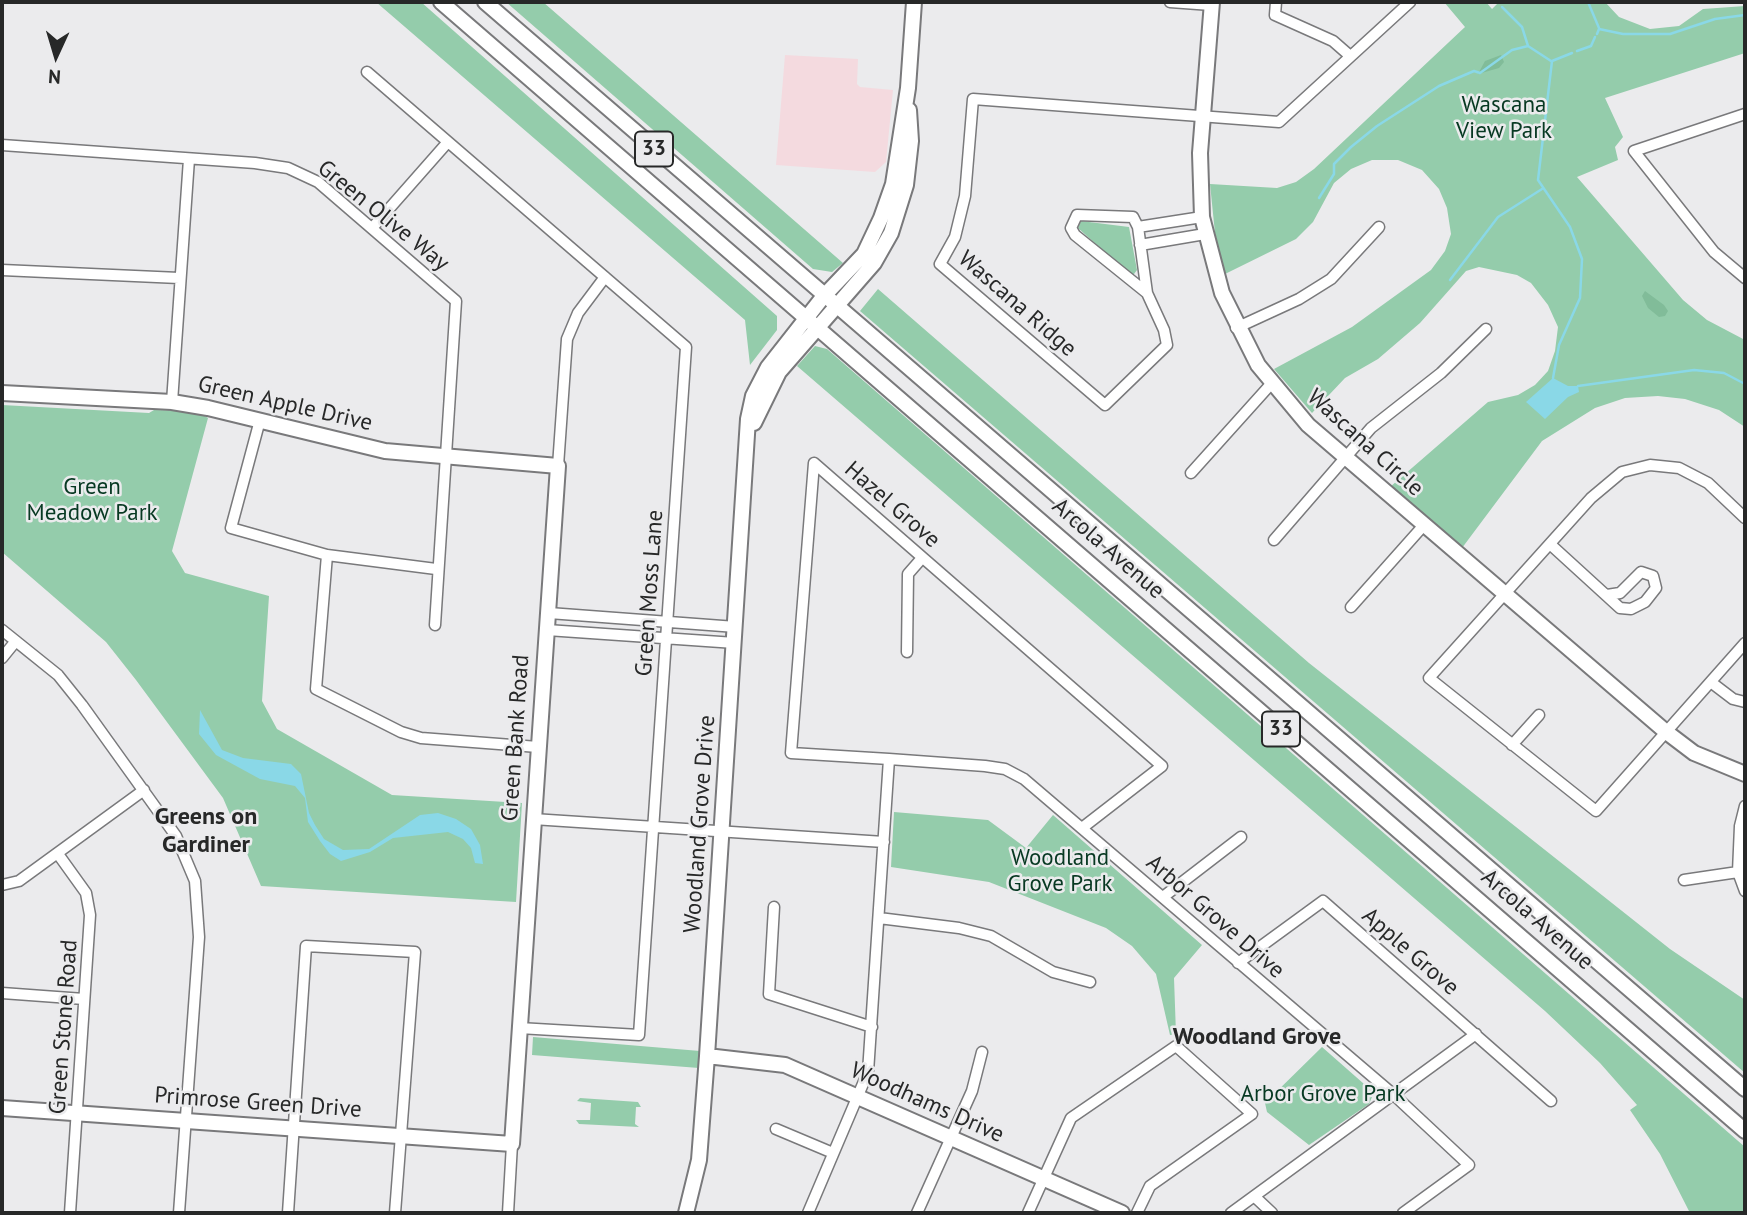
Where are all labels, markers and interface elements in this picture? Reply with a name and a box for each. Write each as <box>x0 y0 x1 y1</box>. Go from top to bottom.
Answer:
north arrow <box>21 21 91 91</box>
text: N <box>47 65 62 89</box>
park label: Wascana View Park <box>1456 91 1552 145</box>
road number: 33 <box>635 132 673 166</box>
street label: Green Olive Way <box>312 155 454 277</box>
street label: Wascana Ridge <box>952 245 1082 363</box>
street label: Green Apple Drive <box>195 371 375 437</box>
street label: Wascana Circle <box>1301 384 1429 502</box>
street label: Hazel Grove <box>839 456 945 554</box>
park label: Green Meadow Park <box>26 473 158 527</box>
street label: Arcola Avenue <box>1046 493 1170 605</box>
street label: Green Moss Lane <box>630 509 670 677</box>
street label: Green Bank Road <box>496 654 536 822</box>
road number: 33 <box>1262 712 1300 746</box>
street label: Woodland Grove Drive <box>679 714 721 934</box>
district label: Greens on Gardiner <box>155 803 257 859</box>
park label: Woodland Grove Park <box>1008 844 1112 898</box>
street label: Arbor Grove Drive <box>1140 849 1290 985</box>
street label: Arcola Avenue <box>1475 864 1599 976</box>
street label: Apple Grove <box>1356 902 1464 1002</box>
street label: Green Stone Road <box>44 939 84 1115</box>
district label: Woodland Grove <box>1173 1023 1341 1051</box>
street label: Woodhams Drive <box>846 1057 1008 1149</box>
park label: Arbor Grove Park <box>1241 1080 1405 1108</box>
street label: Primrose Green Drive <box>153 1082 363 1124</box>

